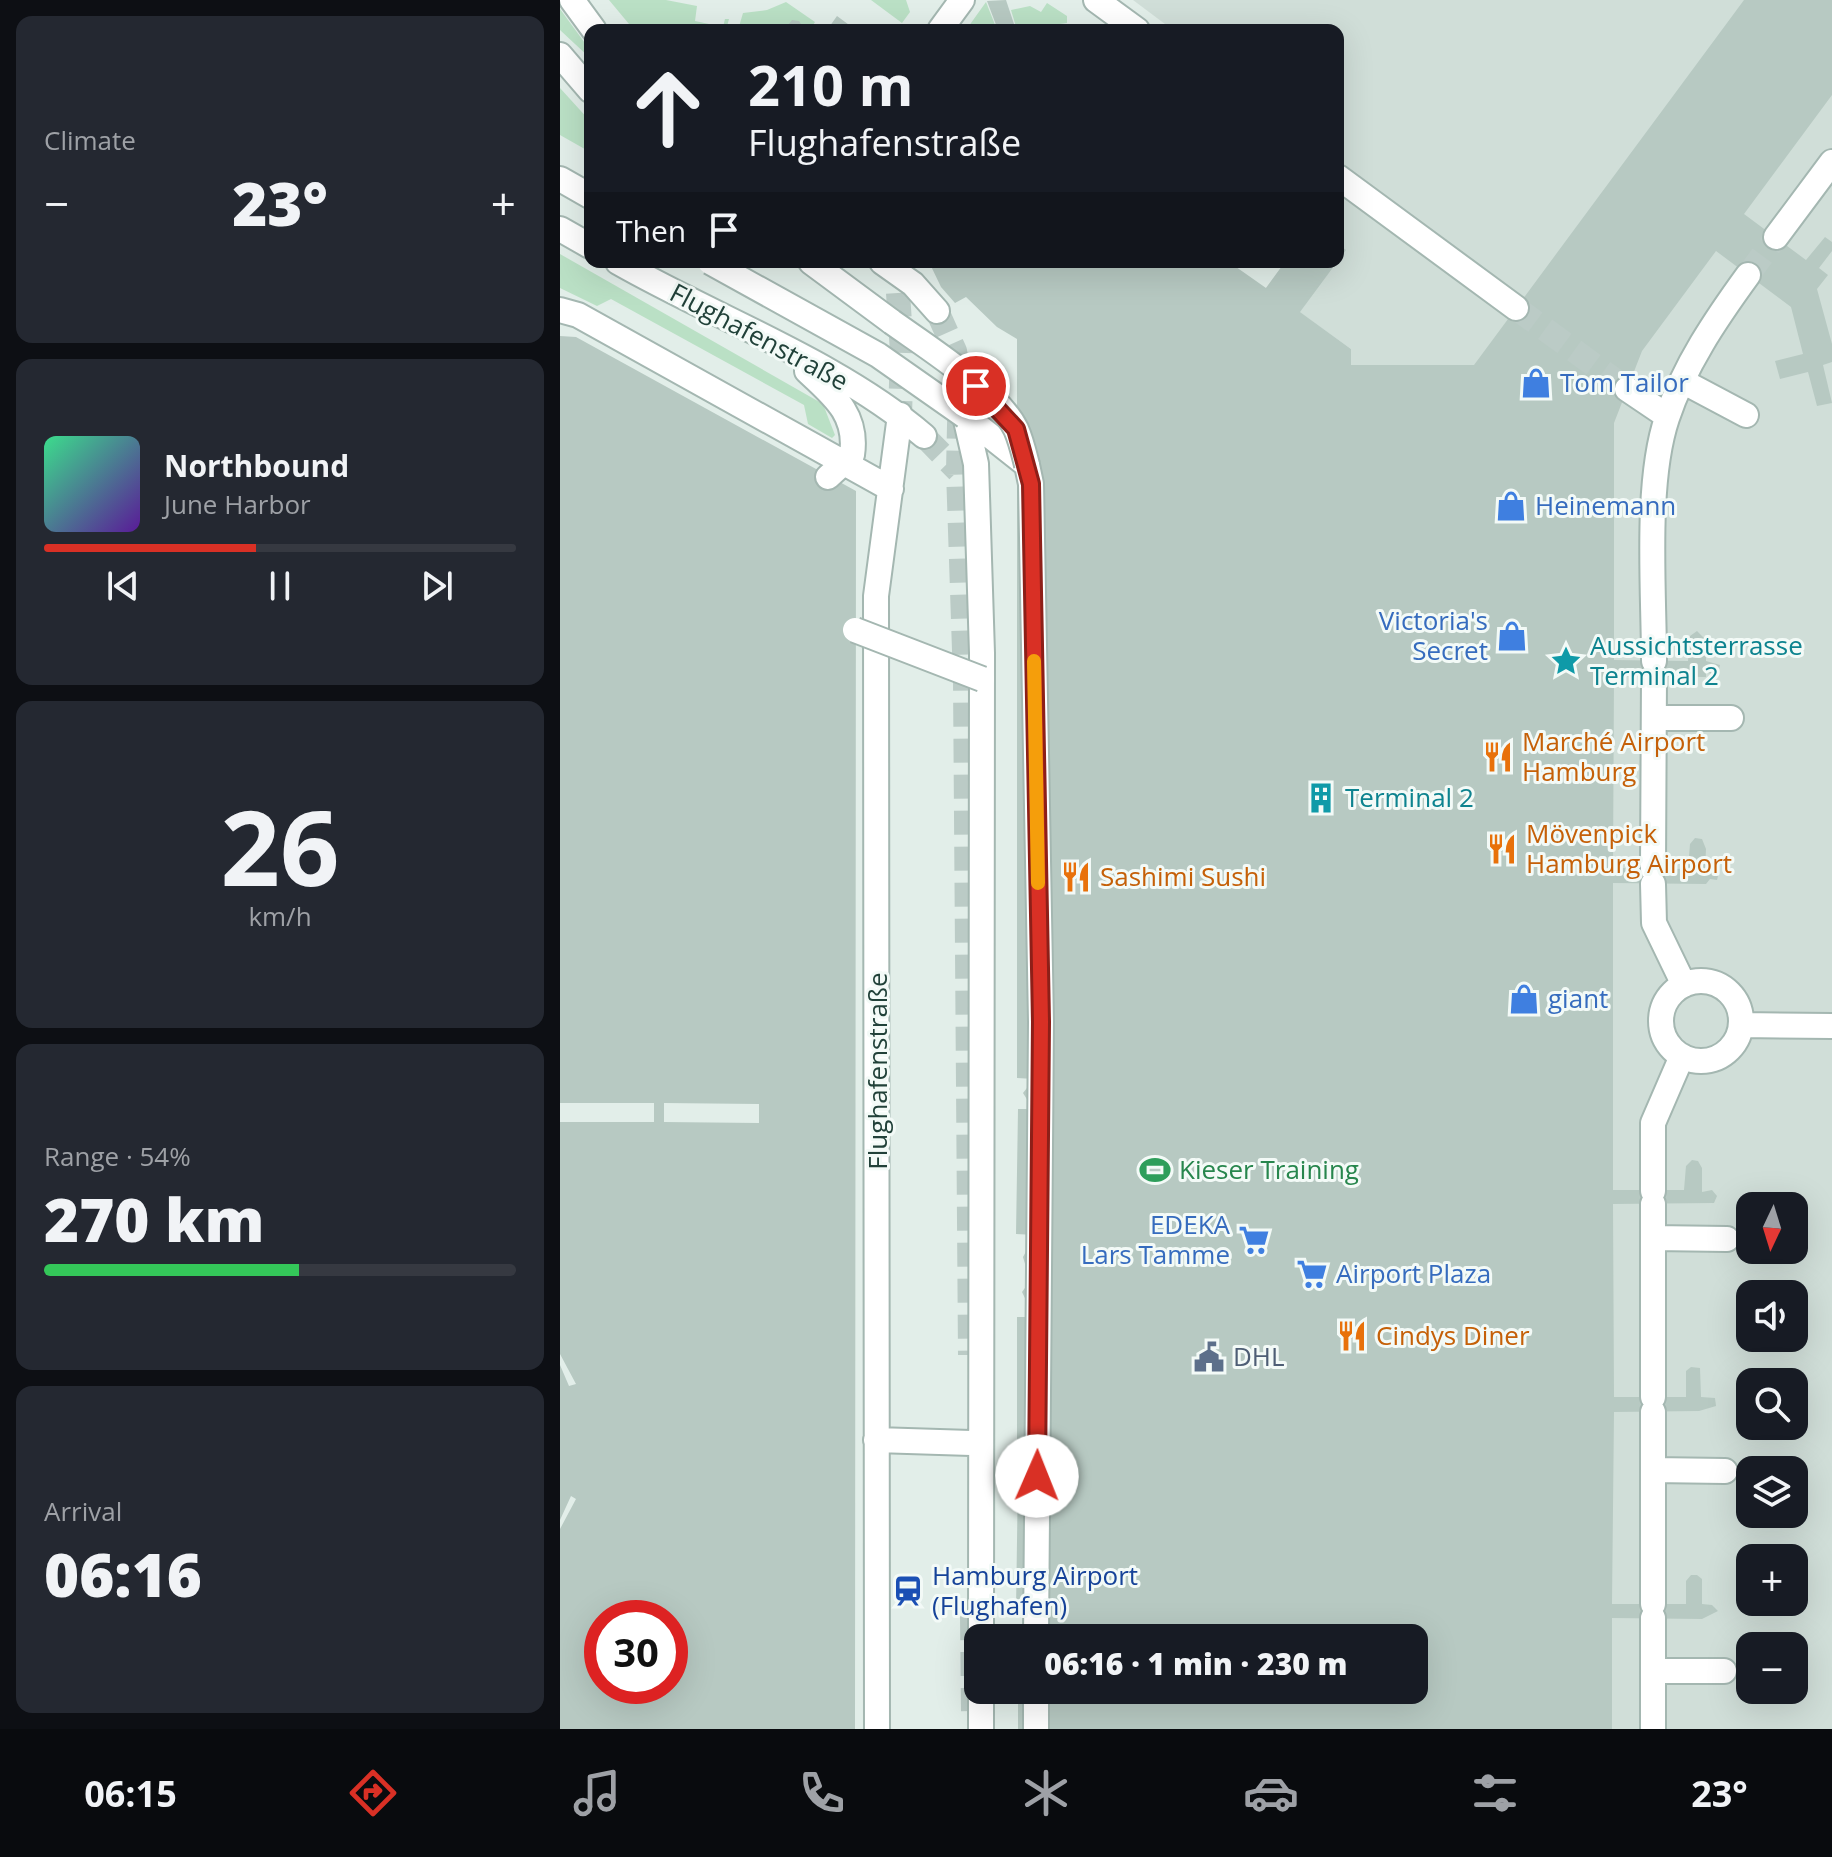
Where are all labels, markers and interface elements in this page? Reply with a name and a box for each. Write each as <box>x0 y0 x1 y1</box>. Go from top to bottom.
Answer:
text: 210 m <box>748 46 914 122</box>
icon: ahead <box>616 56 720 160</box>
text: Flughafenstraße <box>748 118 1021 167</box>
text: Climate <box>44 122 136 158</box>
text: 23° <box>232 162 328 244</box>
text: − <box>44 173 69 233</box>
text: + <box>491 173 516 233</box>
icon: arrive <box>702 208 746 252</box>
text: Then <box>616 210 686 251</box>
street label: Flughafenstraße <box>664 274 855 398</box>
pin <box>942 352 1010 420</box>
icon: arrive <box>954 364 998 408</box>
place label: Tom Tailor <box>1560 364 1689 400</box>
shop icon: Tom Tailor <box>1519 366 1553 400</box>
text: Northbound <box>164 445 349 486</box>
text: June Harbor <box>164 486 311 522</box>
place label: Heinemann <box>1535 487 1676 523</box>
shop icon: Heinemann <box>1494 489 1528 523</box>
icon: previous <box>101 564 145 608</box>
icon: pause <box>258 564 302 608</box>
icon: next <box>415 564 459 608</box>
place label: Victoria's Secret <box>1379 602 1488 668</box>
shop icon: Victoria's Secret <box>1495 619 1529 653</box>
place label: Aussichtsterrasse Terminal 2 <box>1590 627 1803 693</box>
place icon: Aussichtsterrasse Terminal 2 <box>1549 644 1583 678</box>
place label: Marché Airport Hamburg <box>1522 723 1705 789</box>
restaurant icon: Marché Airport Hamburg <box>1481 740 1515 774</box>
text: 26 <box>221 775 339 916</box>
place label: Terminal 2 <box>1345 779 1474 815</box>
building icon: Terminal 2 <box>1304 781 1338 815</box>
place label: Mövenpick Hamburg Airport <box>1526 815 1732 881</box>
restaurant icon: Mövenpick Hamburg Airport <box>1485 832 1519 866</box>
place label: Sashimi Sushi <box>1100 858 1266 894</box>
restaurant icon: Sashimi Sushi <box>1059 860 1093 894</box>
text: km/h <box>248 898 312 934</box>
street label: Flughafenstraße <box>859 972 895 1170</box>
place label: giant <box>1548 980 1608 1016</box>
shop icon: giant <box>1507 982 1541 1016</box>
text: Range · 54% <box>44 1138 191 1174</box>
place label: Kieser Training <box>1179 1151 1359 1187</box>
sports icon: Kieser Training <box>1138 1153 1172 1187</box>
text: 270 km <box>44 1178 265 1260</box>
north arrow <box>1736 1192 1808 1264</box>
map controls <box>1736 1192 1808 1704</box>
place label: EDEKA Lars Tamme <box>1081 1206 1231 1272</box>
supermarket icon: EDEKA Lars Tamme <box>1237 1223 1271 1257</box>
place label: Airport Plaza <box>1336 1255 1491 1291</box>
supermarket icon: Airport Plaza <box>1295 1257 1329 1291</box>
button: sound <box>1736 1280 1808 1352</box>
place label: Cindys Diner <box>1376 1317 1530 1353</box>
restaurant icon: Cindys Diner <box>1335 1319 1369 1353</box>
place label: DHL <box>1233 1338 1285 1374</box>
public building icon: DHL <box>1192 1340 1226 1374</box>
button: search <box>1736 1368 1808 1440</box>
position arrow <box>995 1434 1079 1518</box>
button: layers <box>1736 1456 1808 1528</box>
text: Arrival <box>44 1493 122 1529</box>
text: 06:16 <box>44 1533 202 1615</box>
button: + <box>1736 1544 1808 1616</box>
place label: Hamburg Airport (Flughafen) <box>932 1557 1138 1623</box>
station icon: Hamburg Airport (Flughafen) <box>891 1574 925 1608</box>
speed limit sign: 30 <box>584 1600 688 1704</box>
button: − <box>1736 1632 1808 1704</box>
text: 06:16 · 1 min · 230 m <box>1044 1643 1348 1684</box>
icon: directions <box>345 1765 401 1821</box>
icon: music <box>569 1765 625 1821</box>
icon: phone <box>794 1765 850 1821</box>
icon: climate <box>1018 1765 1074 1821</box>
icon: car <box>1243 1765 1299 1821</box>
icon: filters <box>1467 1765 1523 1821</box>
text: 06:15 <box>84 1769 177 1818</box>
text: 23° <box>1691 1769 1748 1818</box>

